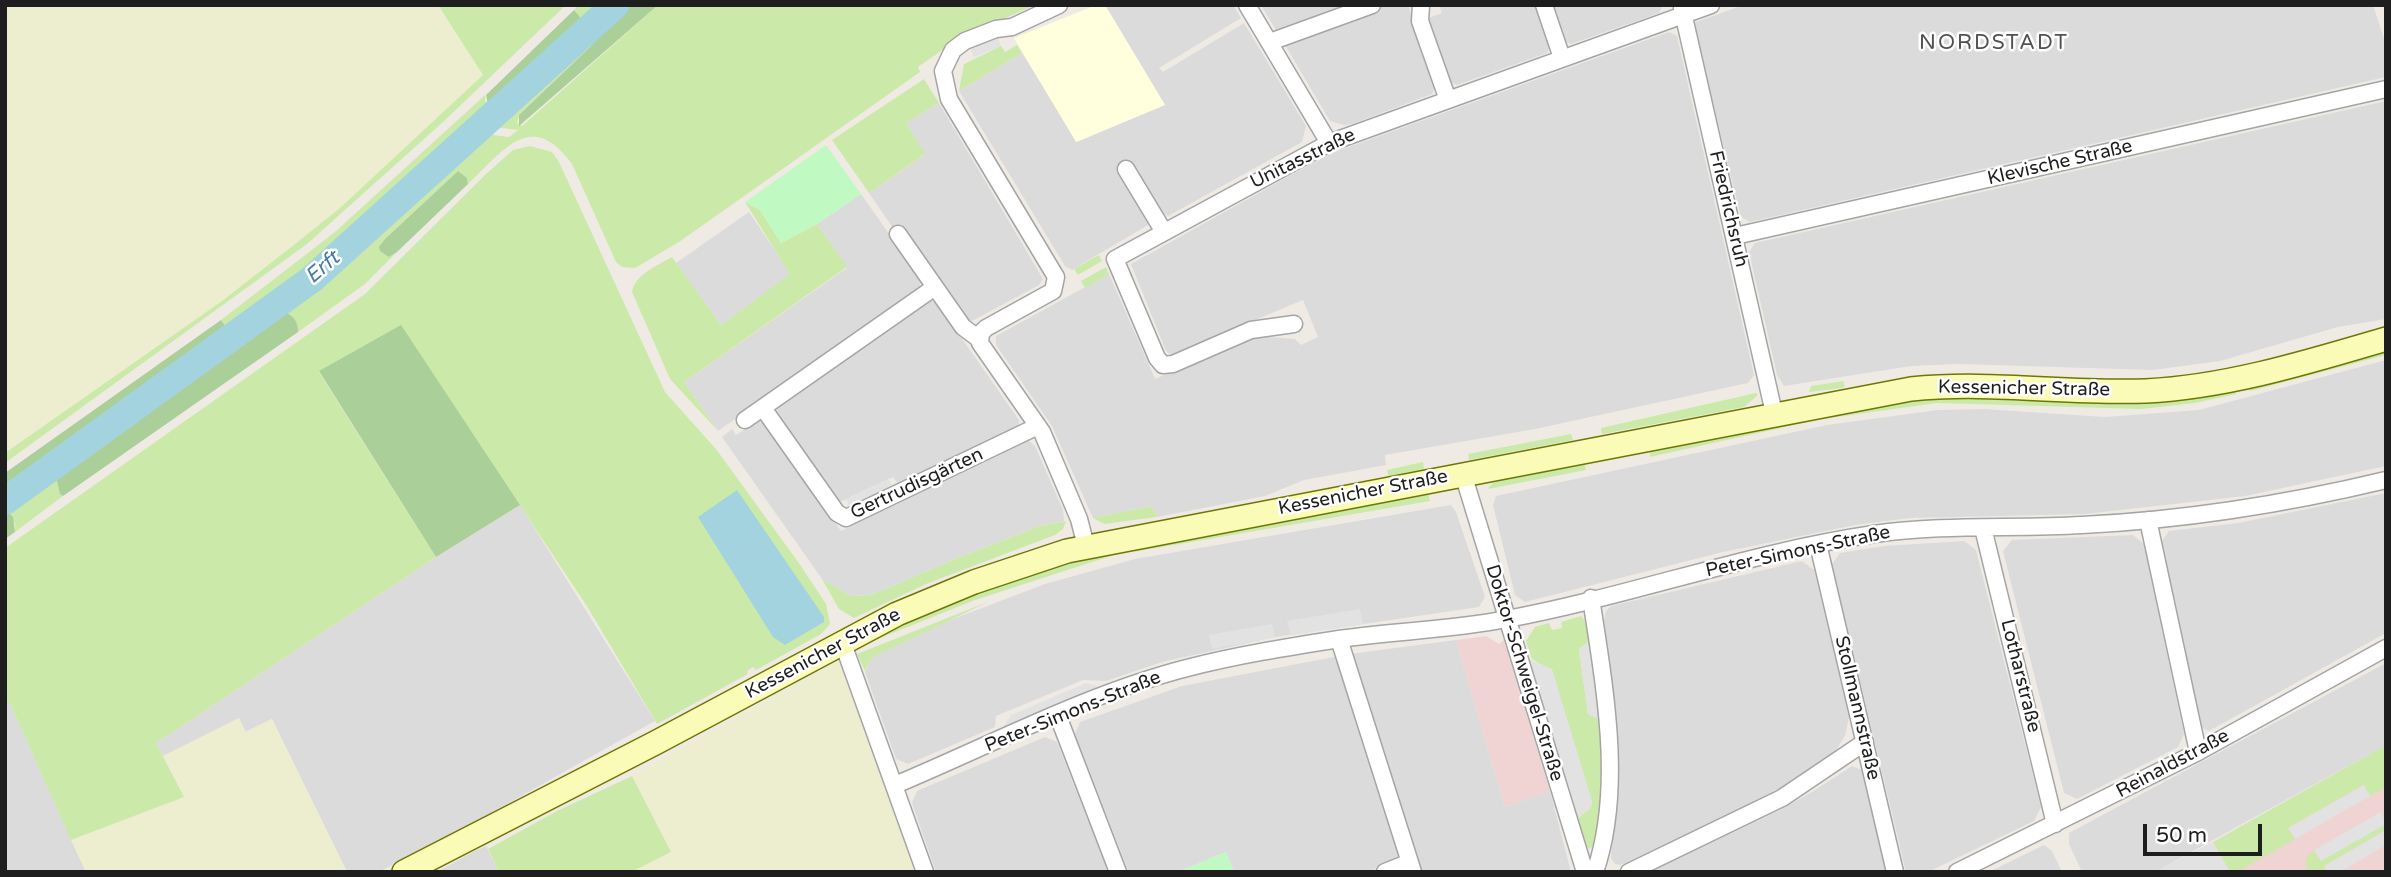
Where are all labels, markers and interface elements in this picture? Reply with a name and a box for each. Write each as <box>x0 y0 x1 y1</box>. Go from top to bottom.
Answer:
district label: NORDSTADT <box>1920 30 2068 56</box>
street label: Unitasstraße <box>1247 124 1359 194</box>
street label: Klevische Straße <box>1985 135 2135 191</box>
street label: Friedrichsruh <box>1704 148 1752 270</box>
water label: Erft <box>301 246 345 290</box>
street label: Kessenicher Straße <box>1938 376 2110 402</box>
street label: Gertrudisgärten <box>847 443 987 525</box>
street label: Kessenicher Straße <box>1276 465 1450 521</box>
street label: Peter-Simons-Straße <box>1704 521 1892 583</box>
street label: Doktor-Schweigel-Straße <box>1480 562 1568 784</box>
street label: Kessenicher Straße <box>742 604 904 704</box>
street label: Lotharstraße <box>1995 617 2045 735</box>
street label: Stollmannstraße <box>1829 634 1885 782</box>
street label: Peter-Simons-Straße <box>982 666 1164 758</box>
street label: Reinaldstraße <box>2113 725 2233 803</box>
scale bar <box>2146 810 2265 854</box>
text: 50 m <box>2156 823 2207 848</box>

